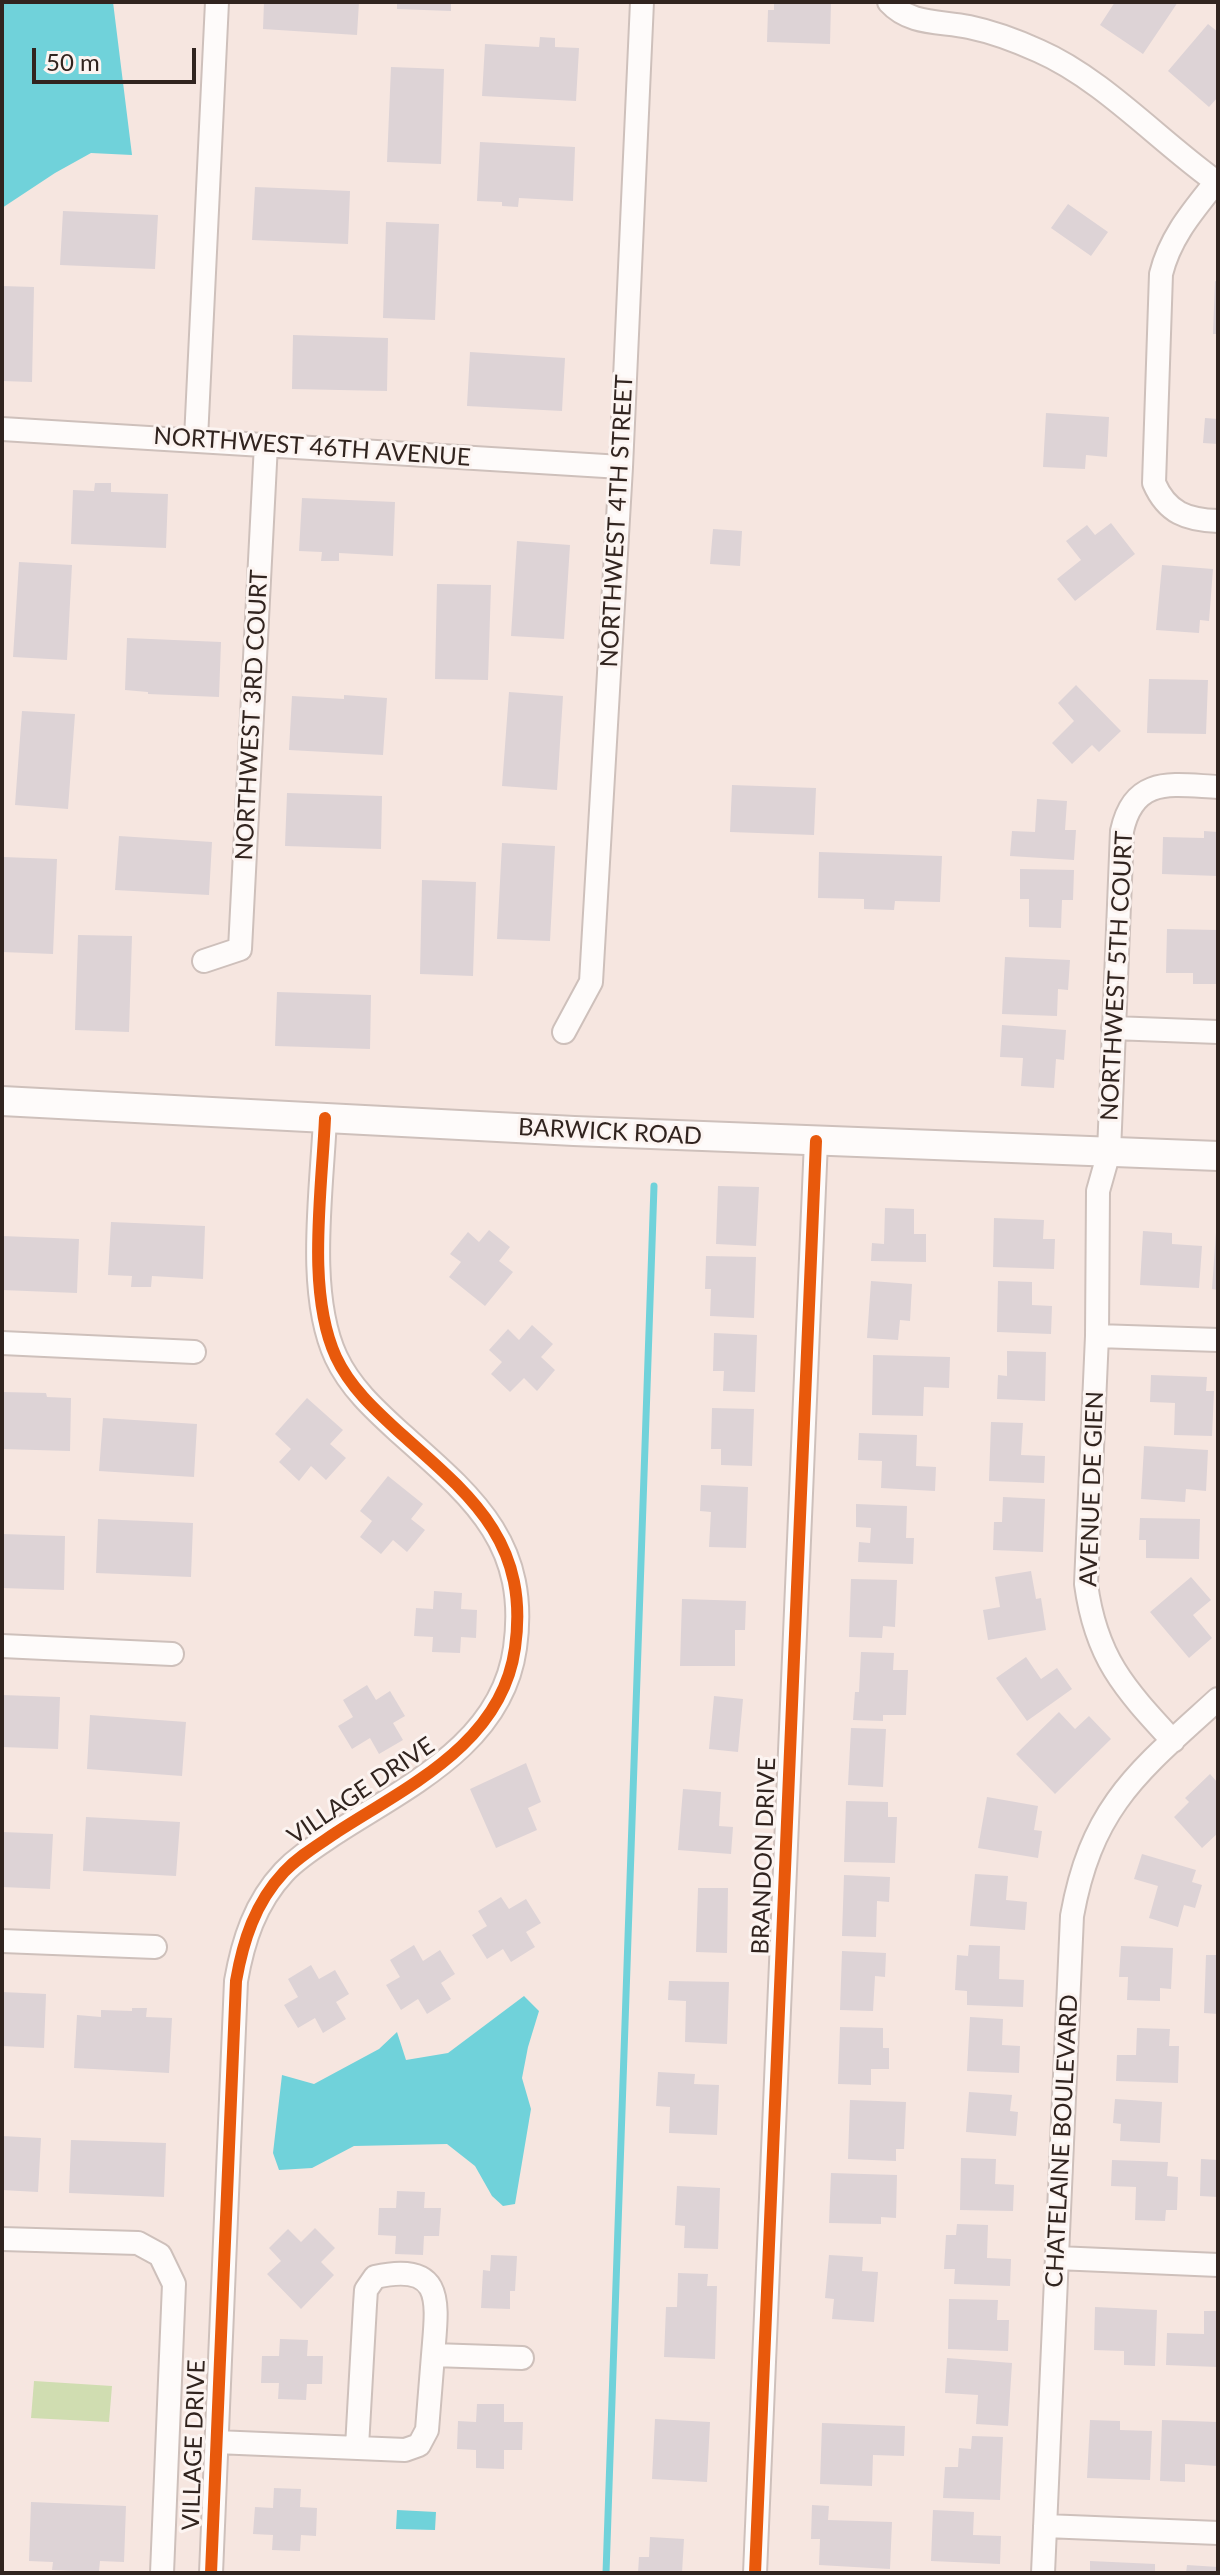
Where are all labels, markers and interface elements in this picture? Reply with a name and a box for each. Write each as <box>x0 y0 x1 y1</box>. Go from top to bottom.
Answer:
scale bar <box>36 32 200 82</box>
text: 50 m <box>46 47 100 76</box>
street label: NORTHWEST 4TH STREET <box>595 374 639 668</box>
street label: NORTHWEST 46TH AVENUE <box>152 422 472 472</box>
street label: NORTHWEST 3RD COURT <box>230 569 274 861</box>
street label: NORTHWEST 5TH COURT <box>1095 830 1139 1122</box>
street label: BARWICK ROAD <box>517 1113 703 1151</box>
street label: AVENUE DE GIEN <box>1074 1391 1110 1587</box>
street label: VILLAGE DRIVE <box>282 1731 440 1851</box>
street label: BRANDON DRIVE <box>746 1757 782 1955</box>
street label: CHATELAINE BOULEVARD <box>1040 1994 1084 2288</box>
street label: VILLAGE DRIVE <box>177 2359 211 2531</box>

